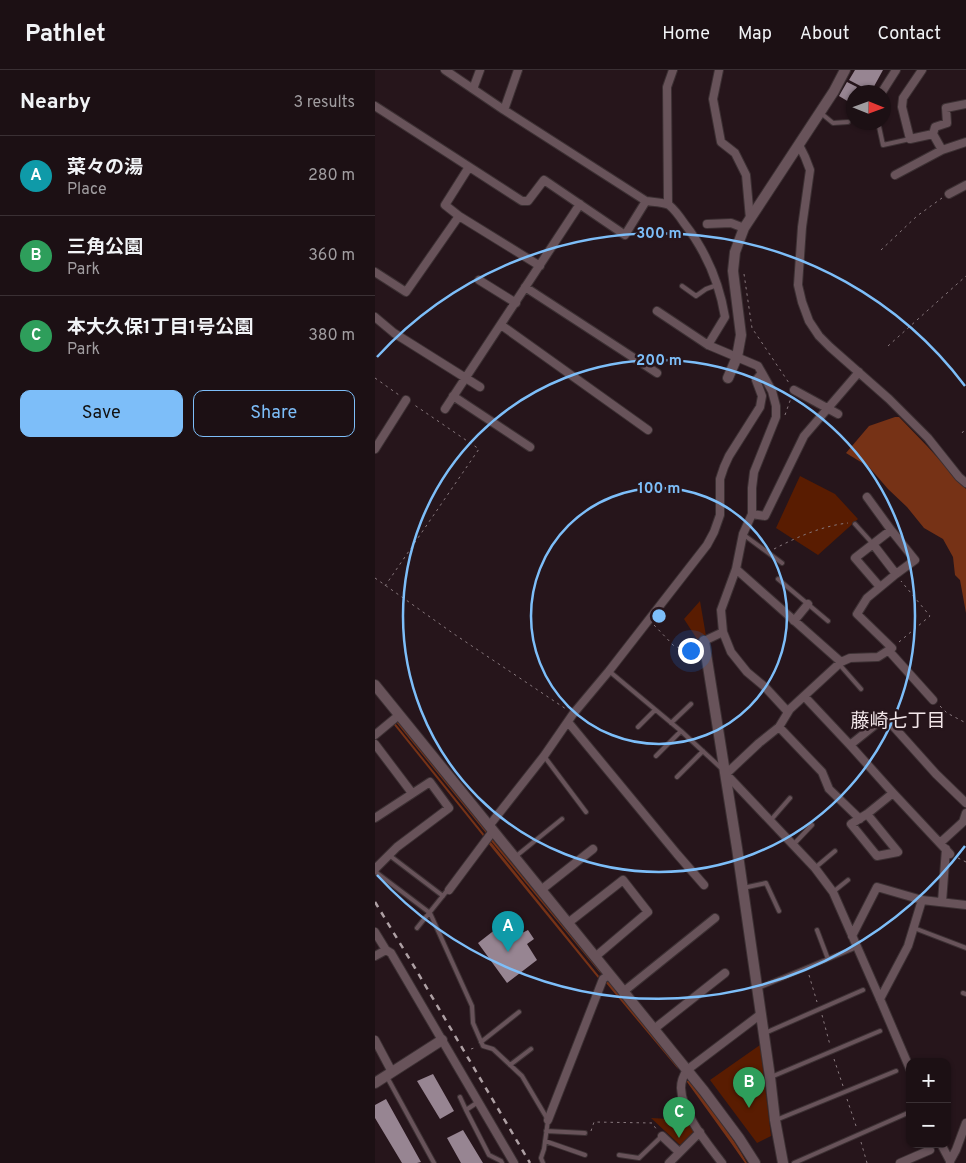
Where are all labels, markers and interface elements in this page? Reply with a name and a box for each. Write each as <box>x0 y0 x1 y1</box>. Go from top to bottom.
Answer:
text: Pathlet <box>25 20 106 50</box>
text: Home <box>662 23 710 46</box>
text: Map <box>738 23 772 46</box>
text: About <box>800 23 849 46</box>
text: Contact <box>877 23 941 46</box>
north arrow <box>846 85 891 130</box>
text: Nearby <box>20 89 91 116</box>
text: 3 results <box>293 93 355 113</box>
text: 菜々の湯 <box>67 156 143 180</box>
text: A <box>30 166 42 186</box>
text: 280 m <box>308 166 355 186</box>
text: Place <box>67 180 107 200</box>
text: 300 m <box>636 225 682 244</box>
text: 三角公園 <box>67 236 143 260</box>
text: B <box>30 246 42 266</box>
text: 360 m <box>308 246 355 266</box>
text: Park <box>67 260 100 280</box>
text: 本大久保1丁目1号公園 <box>67 316 253 340</box>
text: C <box>31 326 41 346</box>
text: 380 m <box>308 326 355 346</box>
text: Park <box>67 340 100 360</box>
text: 200 m <box>636 352 682 371</box>
button: Save <box>20 390 183 437</box>
button: Share <box>193 390 355 437</box>
text: 100 m <box>638 480 680 499</box>
centre of rings <box>650 607 668 625</box>
your location <box>678 638 704 664</box>
district label: 藤崎七丁目 <box>850 710 946 734</box>
pin: A <box>492 911 524 952</box>
map controls <box>906 1058 951 1148</box>
button: + <box>906 1058 951 1103</box>
pin: B <box>733 1067 765 1108</box>
pin: C <box>663 1097 695 1138</box>
button: − <box>906 1103 951 1148</box>

